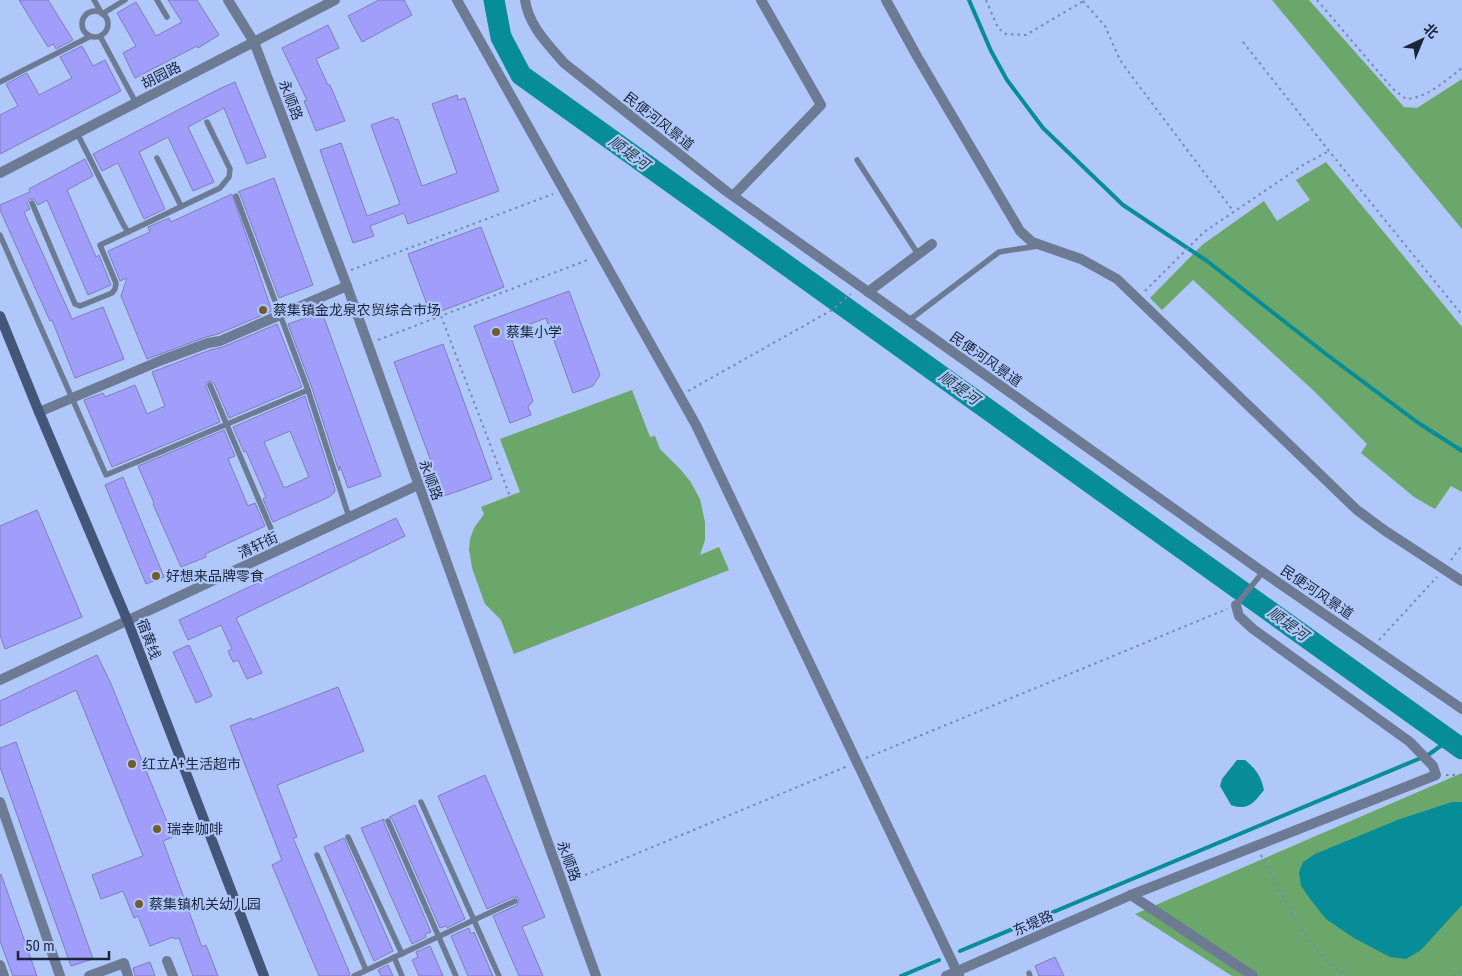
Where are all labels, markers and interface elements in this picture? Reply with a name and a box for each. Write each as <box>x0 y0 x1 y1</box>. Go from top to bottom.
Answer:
north arrow <box>1397 15 1447 65</box>
text: 北 <box>1420 20 1442 41</box>
street label: 胡园路 <box>139 58 183 92</box>
street label: 永顺路 <box>276 78 306 122</box>
street label: 民便河风景道 <box>621 89 697 153</box>
water label: 顺堤河 <box>606 132 655 175</box>
place label: 蔡集镇金龙泉农贸综合市场 <box>273 302 441 318</box>
marker: 蔡集镇金龙泉农贸综合市场 <box>257 304 269 316</box>
place label: 蔡集小学 <box>506 324 562 340</box>
marker: 蔡集小学 <box>490 326 502 338</box>
street label: 民便河风景道 <box>947 328 1025 390</box>
water label: 顺堤河 <box>936 367 985 410</box>
street label: 永顺路 <box>416 458 446 502</box>
street label: 清轩街 <box>236 529 280 561</box>
street label: 民便河风景道 <box>1278 562 1356 622</box>
place label: 好想来品牌零食 <box>166 568 264 584</box>
marker: 好想来品牌零食 <box>150 570 162 582</box>
water label: 顺堤河 <box>1265 603 1314 646</box>
street label: 宿黄线 <box>134 617 164 661</box>
place label: 红立A+生活超市 <box>142 756 241 772</box>
marker: 红立A+生活超市 <box>126 758 138 770</box>
place label: 瑞幸咖啡 <box>167 821 223 837</box>
marker: 瑞幸咖啡 <box>151 823 163 835</box>
street label: 永顺路 <box>554 839 584 883</box>
place label: 蔡集镇机关幼儿园 <box>149 896 261 912</box>
marker: 蔡集镇机关幼儿园 <box>133 898 145 910</box>
street label: 东堤路 <box>1011 907 1055 939</box>
scale bar <box>18 928 109 960</box>
text: 50 m <box>25 937 55 955</box>

